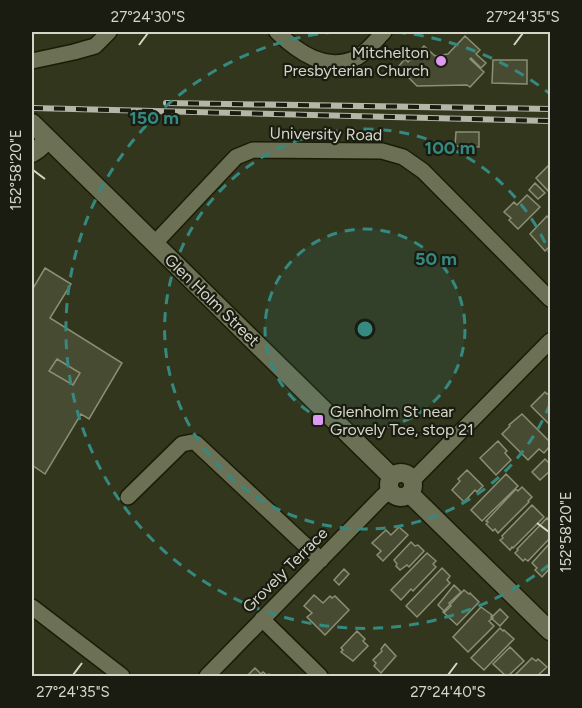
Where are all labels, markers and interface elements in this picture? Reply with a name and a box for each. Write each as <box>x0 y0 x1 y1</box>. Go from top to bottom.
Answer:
text: 27°24'30"S <box>111 8 185 26</box>
text: 27°24'35"S <box>486 8 560 26</box>
place label: Mitchelton Presbyterian Church <box>283 43 429 80</box>
marker: Mitchelton Presbyterian Church <box>434 54 448 68</box>
text: 150 m <box>129 107 179 129</box>
street label: University Road <box>270 124 382 144</box>
text: 152°58'20"E <box>7 129 25 211</box>
text: 100 m <box>425 137 475 159</box>
text: 50 m <box>415 248 457 270</box>
street label: Glen Holm Street <box>161 250 263 350</box>
centre of rings <box>355 319 375 339</box>
place label: Glenholm St near Grovely Tce, stop 21 <box>330 402 474 439</box>
marker: Glenholm St near Grovely Tce, stop 21 <box>311 413 325 427</box>
text: 152°58'20"E <box>557 491 575 573</box>
street label: Grovely Terrace <box>239 523 332 616</box>
text: 27°24'35"S <box>36 683 110 701</box>
text: 27°24'40"S <box>410 683 486 701</box>

